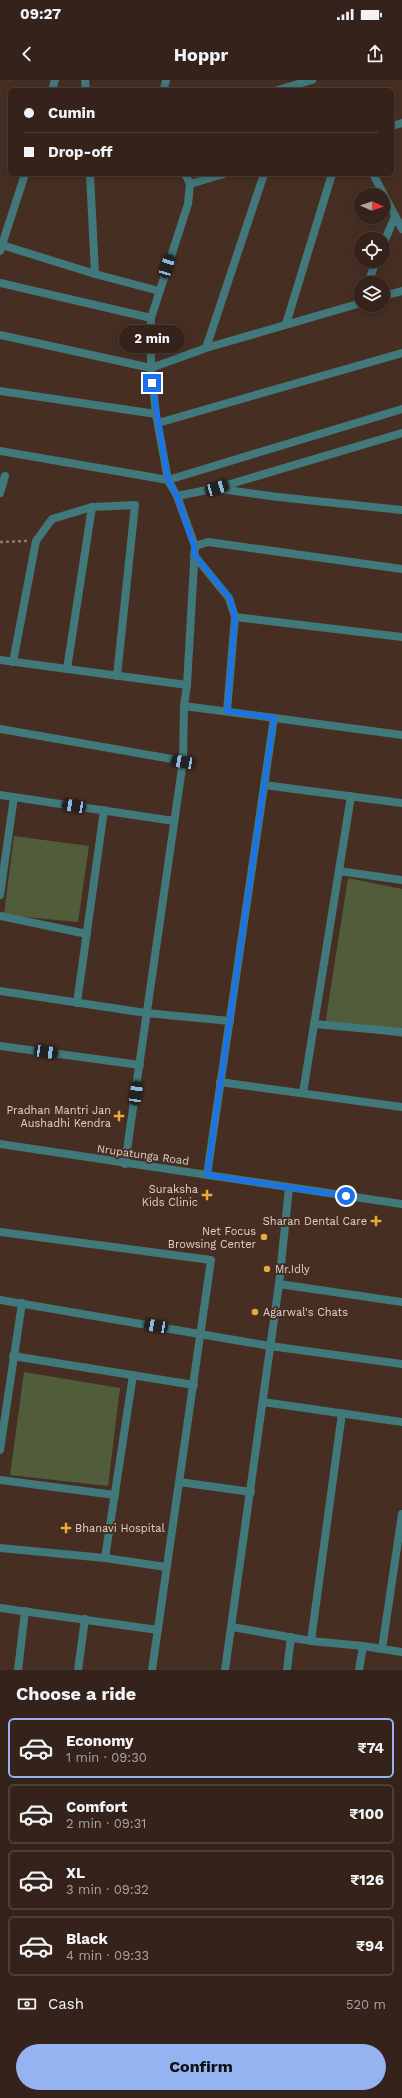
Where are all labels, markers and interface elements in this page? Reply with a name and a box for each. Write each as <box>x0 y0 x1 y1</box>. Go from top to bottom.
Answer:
text: 09:27 <box>20 5 61 23</box>
icon: back <box>16 43 38 65</box>
icon: share <box>364 43 386 65</box>
text: Hoppr <box>174 44 228 65</box>
text: Cumin <box>48 104 95 122</box>
text: Drop-off <box>48 143 113 161</box>
north arrow <box>354 188 390 224</box>
map controls <box>354 188 390 312</box>
button: locate <box>354 232 390 268</box>
car <box>158 253 176 279</box>
button: layers <box>354 276 390 312</box>
callout: 2 min <box>119 325 185 353</box>
text: 2 min <box>134 331 170 346</box>
route end <box>143 374 161 392</box>
car <box>204 479 230 497</box>
car <box>170 754 196 770</box>
car <box>61 798 87 814</box>
car <box>33 1044 59 1060</box>
car <box>128 1080 144 1106</box>
place label: Pradhan Mantri Jan Aushadhi Kendra <box>6 1104 111 1130</box>
marker: Pradhan Mantri Jan Aushadhi Kendra <box>114 1111 124 1121</box>
street label: Nrupatunga Road <box>96 1142 190 1168</box>
place label: Suraksha Kids Clinic <box>142 1183 198 1209</box>
route start <box>337 1187 355 1205</box>
marker: Suraksha Kids Clinic <box>201 1189 213 1201</box>
place label: Sharan Dental Care <box>263 1215 367 1228</box>
marker: Sharan Dental Care <box>370 1215 382 1227</box>
place label: Net Focus Browsing Center <box>168 1225 257 1251</box>
marker: Net Focus Browsing Center <box>259 1232 269 1242</box>
place label: Mr.Idly <box>275 1263 310 1276</box>
marker: Mr.Idly <box>262 1264 272 1274</box>
place label: Agarwal's Chats <box>263 1306 348 1319</box>
marker: Agarwal's Chats <box>250 1307 260 1317</box>
car <box>143 1318 169 1334</box>
marker: Bhanavi Hospital <box>60 1522 72 1534</box>
place label: Bhanavi Hospital <box>75 1522 166 1535</box>
text: Choose a ride <box>16 1683 136 1704</box>
icon: car <box>18 1730 54 1766</box>
text: Economy <box>66 1732 133 1750</box>
text: ₹74 <box>357 1739 384 1757</box>
text: 1 min · 09:30 <box>66 1750 147 1765</box>
icon: car <box>18 1796 54 1832</box>
text: Comfort <box>66 1798 127 1816</box>
text: ₹100 <box>349 1805 384 1823</box>
text: 2 min · 09:31 <box>66 1816 146 1831</box>
icon: car <box>18 1862 54 1898</box>
text: XL <box>66 1864 85 1882</box>
text: ₹126 <box>350 1871 384 1889</box>
text: 3 min · 09:32 <box>66 1882 149 1897</box>
icon: car <box>18 1928 54 1964</box>
text: Black <box>66 1930 108 1948</box>
text: ₹94 <box>356 1937 384 1955</box>
text: 4 min · 09:33 <box>66 1948 149 1963</box>
icon: cash <box>16 1993 38 2015</box>
text: Cash <box>48 1995 84 2013</box>
text: 520 m <box>346 1997 386 2012</box>
button: Confirm <box>16 2044 386 2090</box>

